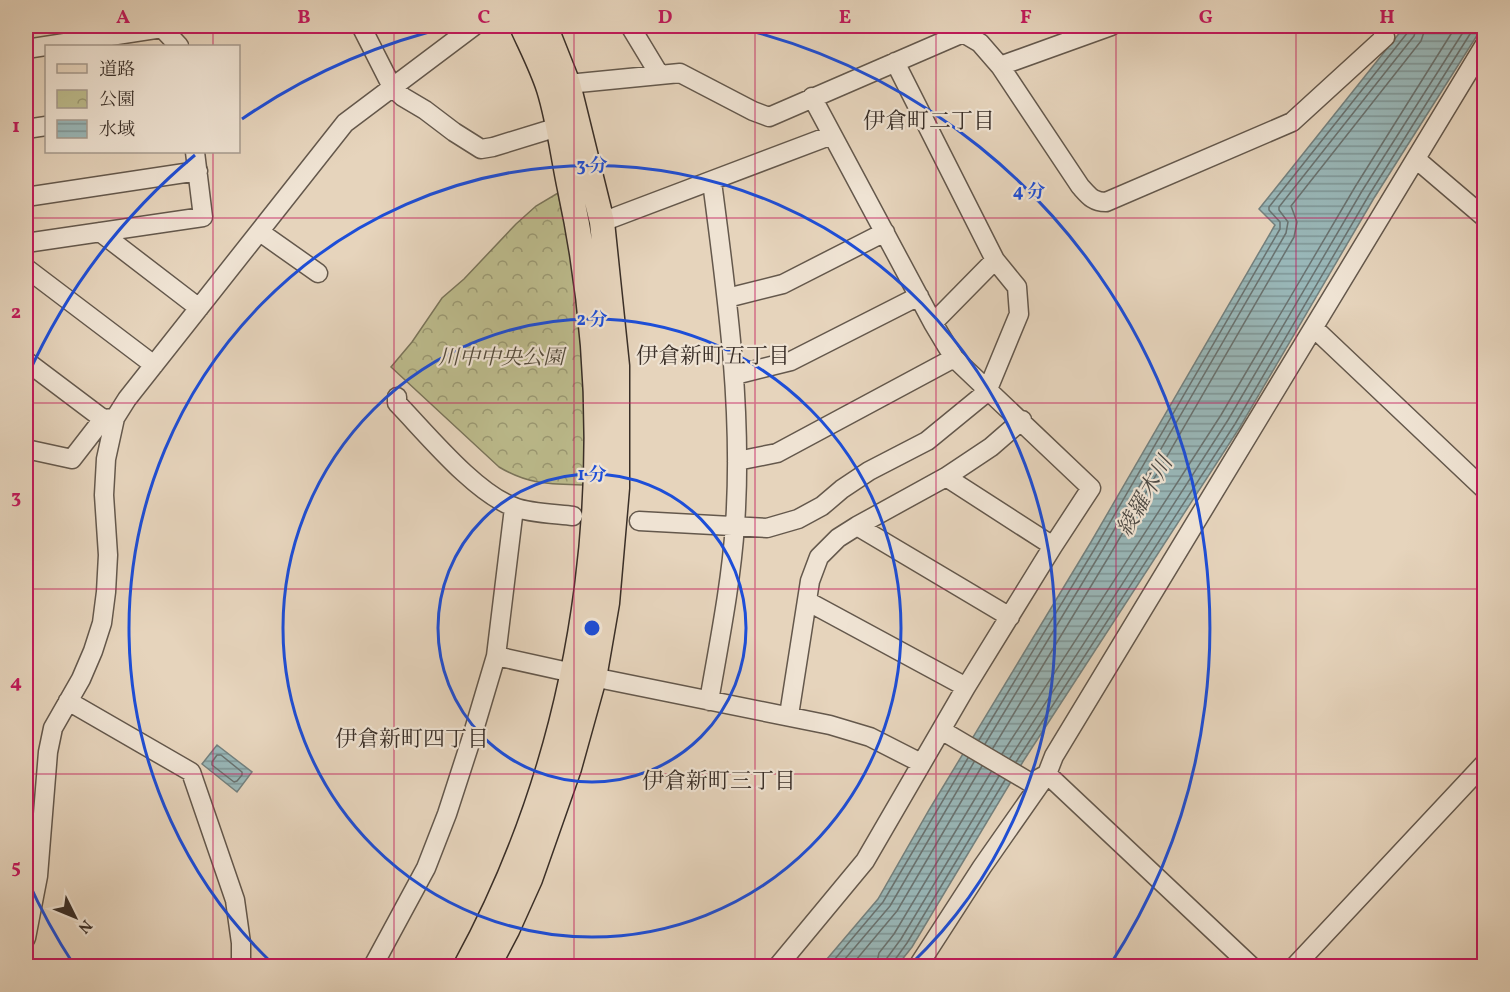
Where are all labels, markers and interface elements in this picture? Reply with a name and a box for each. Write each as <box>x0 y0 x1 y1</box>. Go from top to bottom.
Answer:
text: A <box>116 4 130 32</box>
text: B <box>297 4 311 32</box>
text: C <box>478 4 491 32</box>
text: D <box>658 4 672 32</box>
text: E <box>839 4 851 32</box>
text: F <box>1020 4 1032 32</box>
text: G <box>1199 4 1213 32</box>
text: H <box>1379 4 1395 32</box>
legend <box>45 45 240 153</box>
text: 道路 <box>99 58 135 83</box>
text: 公園 <box>99 88 135 113</box>
district label: 伊倉町二丁目 <box>863 107 995 138</box>
text: 1 <box>12 113 20 141</box>
text: 水域 <box>99 118 135 143</box>
text: 3 分 <box>577 154 607 179</box>
text: 4 分 <box>1013 180 1045 205</box>
text: 2 <box>11 299 21 327</box>
text: 2 分 <box>577 308 607 333</box>
district label: 伊倉新町五丁目 <box>636 342 790 373</box>
park label: 川中中央公園 <box>438 344 567 373</box>
water label: 綾羅木川 <box>1111 449 1182 543</box>
text: 1 分 <box>578 463 606 488</box>
text: 3 <box>11 484 21 512</box>
centre of rings <box>582 618 602 638</box>
text: 4 <box>10 669 22 697</box>
district label: 伊倉新町四丁目 <box>335 725 489 756</box>
district label: 伊倉新町三丁目 <box>642 767 796 798</box>
text: 5 <box>11 854 21 882</box>
north arrow <box>45 887 105 947</box>
text: N <box>72 914 97 938</box>

